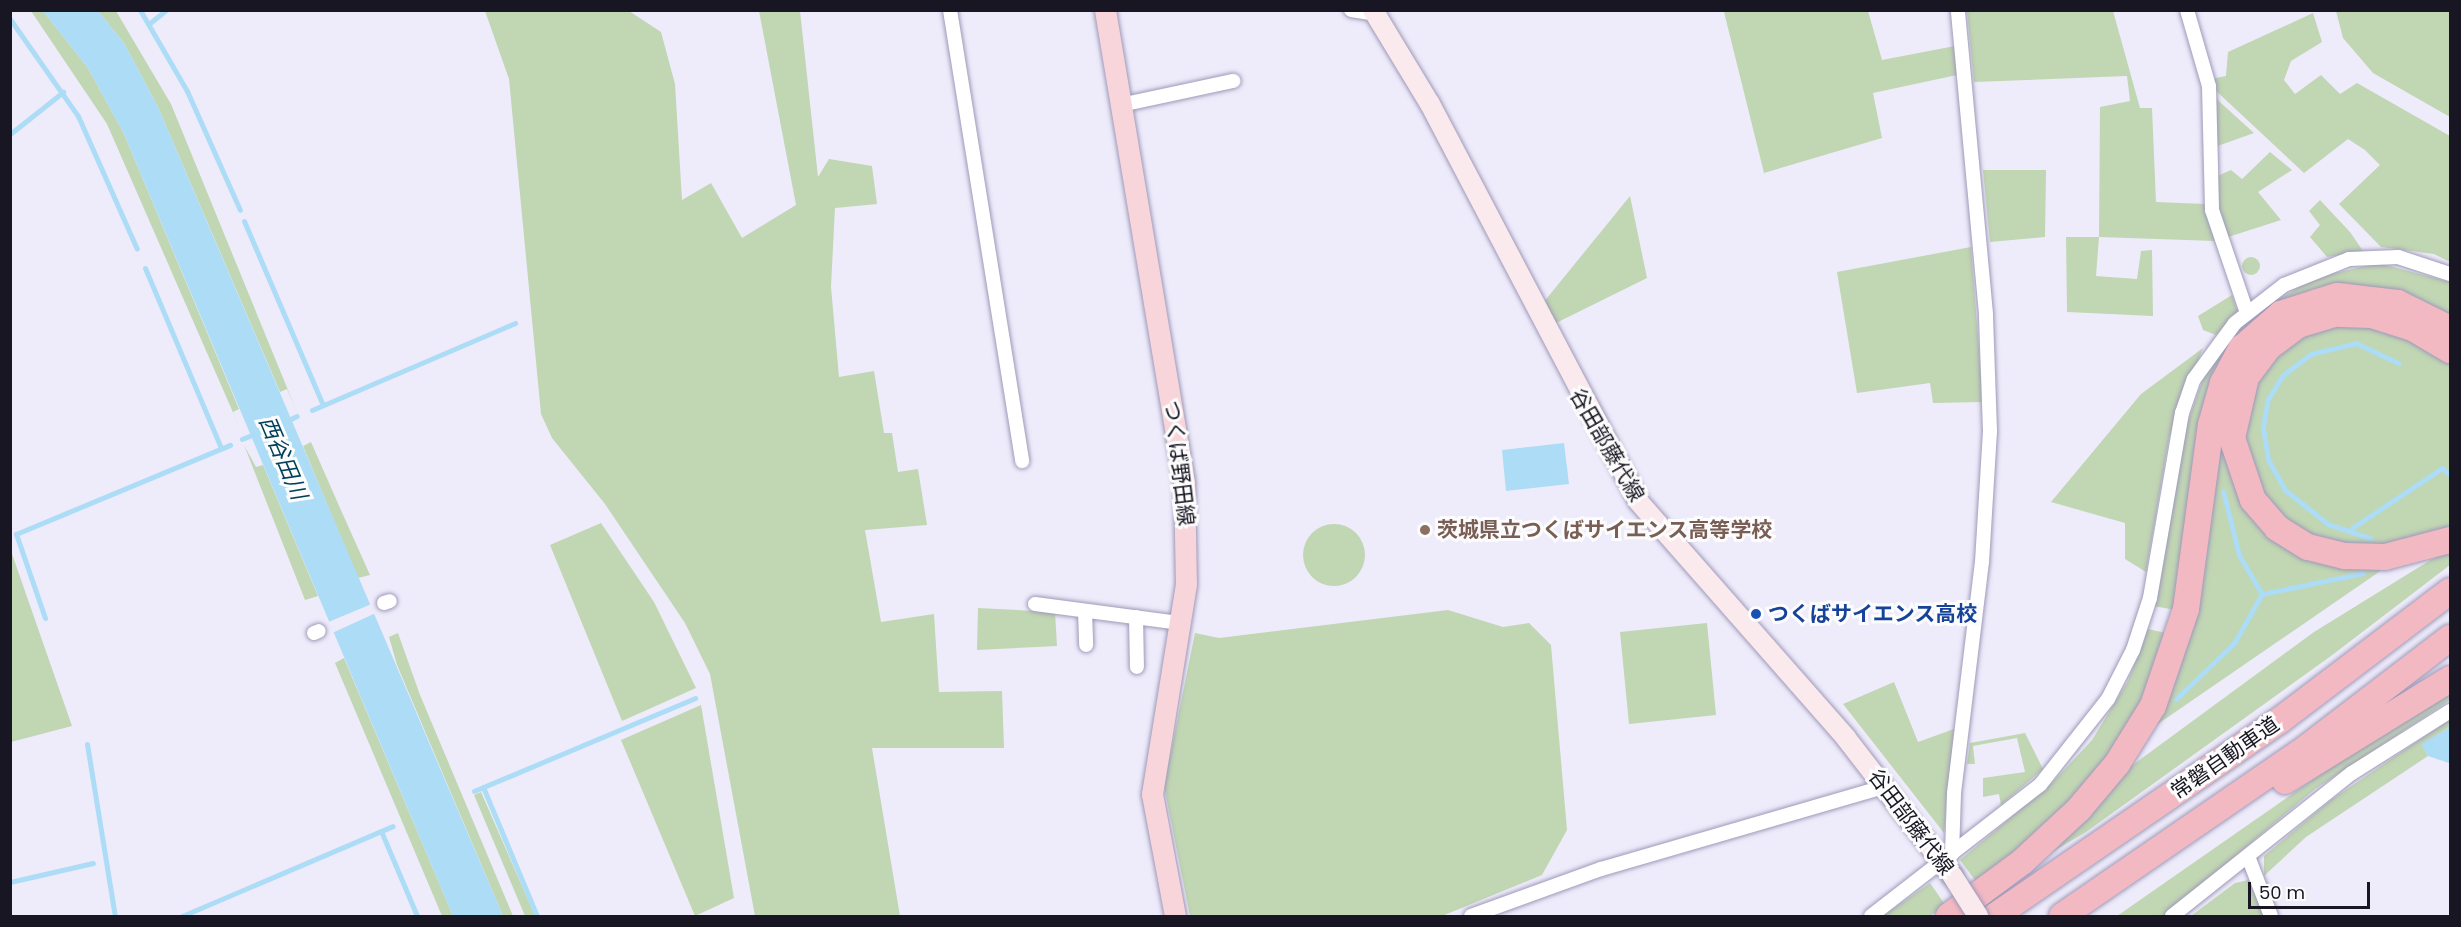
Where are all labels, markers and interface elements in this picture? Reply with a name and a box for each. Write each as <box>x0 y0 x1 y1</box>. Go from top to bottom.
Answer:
street label: 谷田部藤代線 <box>1565 384 1649 506</box>
street label: つくば野田線 <box>1159 399 1199 527</box>
water label: 西谷田川 <box>254 412 312 504</box>
place label: 茨城県立つくばサイエンス高等学校 <box>1437 517 1773 543</box>
marker: 茨城県立つくばサイエンス高等学校 <box>1418 523 1432 537</box>
place label: つくばサイエンス高校 <box>1768 601 1978 627</box>
marker: つくばサイエンス高校 <box>1749 607 1763 621</box>
street label: 常磐自動車道 <box>2166 712 2284 804</box>
street label: 谷田部藤代線 <box>1863 764 1959 880</box>
scale bar <box>2251 870 2372 908</box>
text: 50 m <box>2259 880 2305 905</box>

